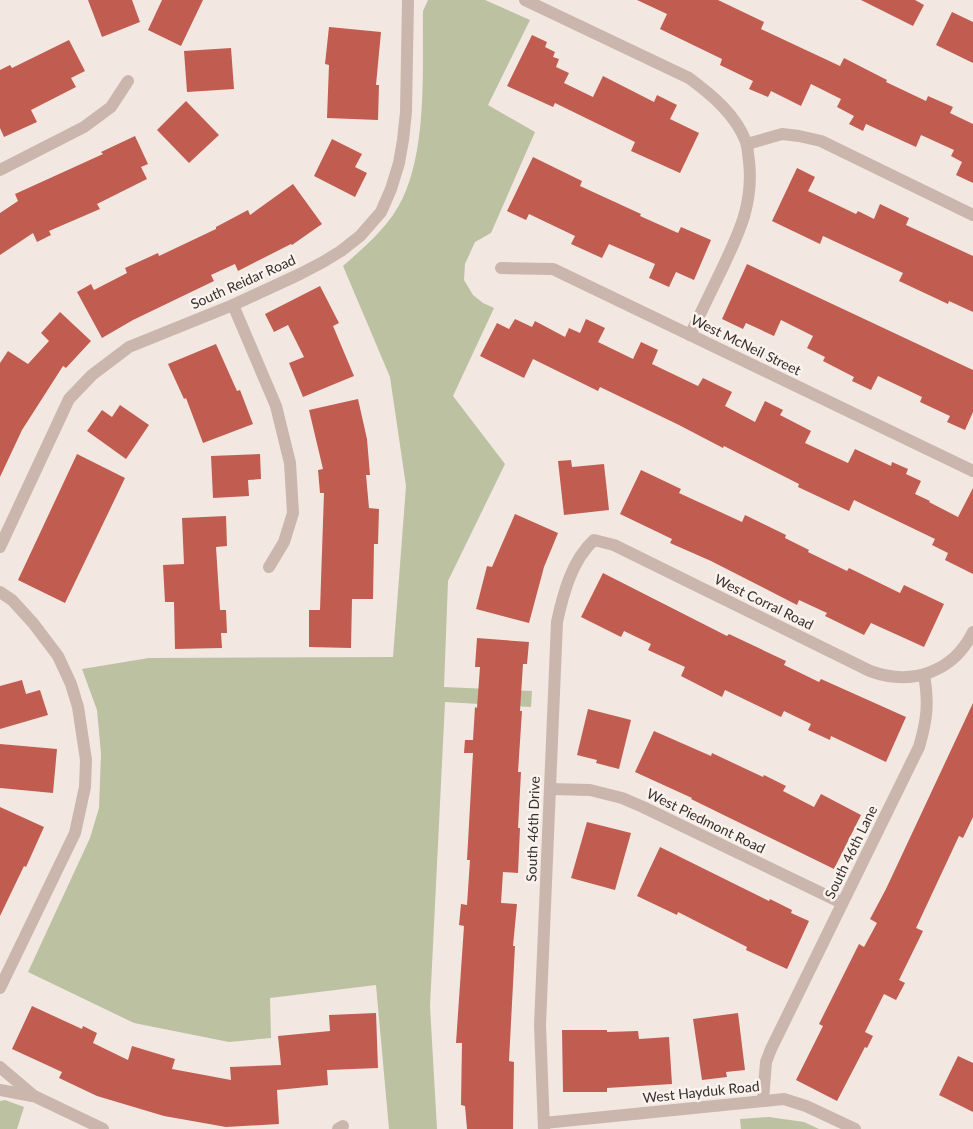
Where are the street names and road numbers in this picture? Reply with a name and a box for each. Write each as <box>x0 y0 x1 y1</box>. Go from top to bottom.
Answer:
street label: South Reidar Road <box>188 251 298 312</box>
street label: West McNeil Street <box>689 311 804 379</box>
street label: West Corral Road <box>712 570 816 633</box>
street label: South 46th Drive <box>522 776 543 882</box>
street label: West Piedmont Road <box>644 785 768 857</box>
street label: South 46th Lane <box>821 802 880 901</box>
street label: West Hayduk Road <box>642 1077 760 1106</box>

